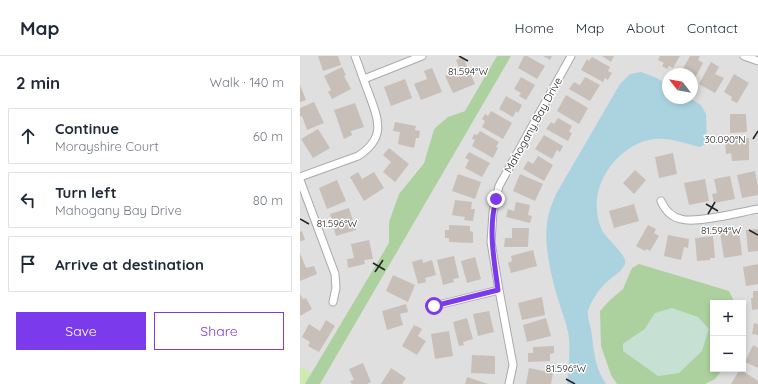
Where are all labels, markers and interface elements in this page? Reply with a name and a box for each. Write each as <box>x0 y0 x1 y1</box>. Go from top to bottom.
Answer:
text: Map <box>20 16 59 40</box>
text: Home <box>515 19 554 37</box>
text: Map <box>576 19 604 37</box>
text: About <box>626 19 665 37</box>
text: Contact <box>687 19 738 37</box>
text: 81.594°W <box>448 65 488 78</box>
north arrow <box>662 68 698 104</box>
text: 2 min <box>16 72 60 93</box>
text: Walk · 140 m <box>209 74 284 90</box>
street label: Mahogany Bay Drive <box>501 75 565 175</box>
text: Continue <box>55 119 119 138</box>
icon: ahead <box>17 125 39 147</box>
text: 60 m <box>253 128 283 144</box>
text: 30.090°N <box>704 133 746 146</box>
text: Morayshire Court <box>55 138 159 154</box>
text: Turn left <box>55 183 117 202</box>
icon: left <box>17 189 39 211</box>
route end <box>487 190 505 208</box>
text: 80 m <box>253 192 283 208</box>
text: Mahogany Bay Drive <box>55 202 182 218</box>
text: 81.596°W <box>317 217 357 230</box>
text: 81.594°W <box>701 224 741 237</box>
icon: arrive <box>17 253 39 275</box>
text: Arrive at destination <box>55 255 204 274</box>
route start <box>425 297 443 315</box>
map controls <box>710 300 746 372</box>
button: + <box>710 300 746 336</box>
button: Save <box>16 312 146 350</box>
button: Share <box>154 312 284 350</box>
button: − <box>710 336 746 372</box>
text: 81.596°W <box>546 362 586 375</box>

